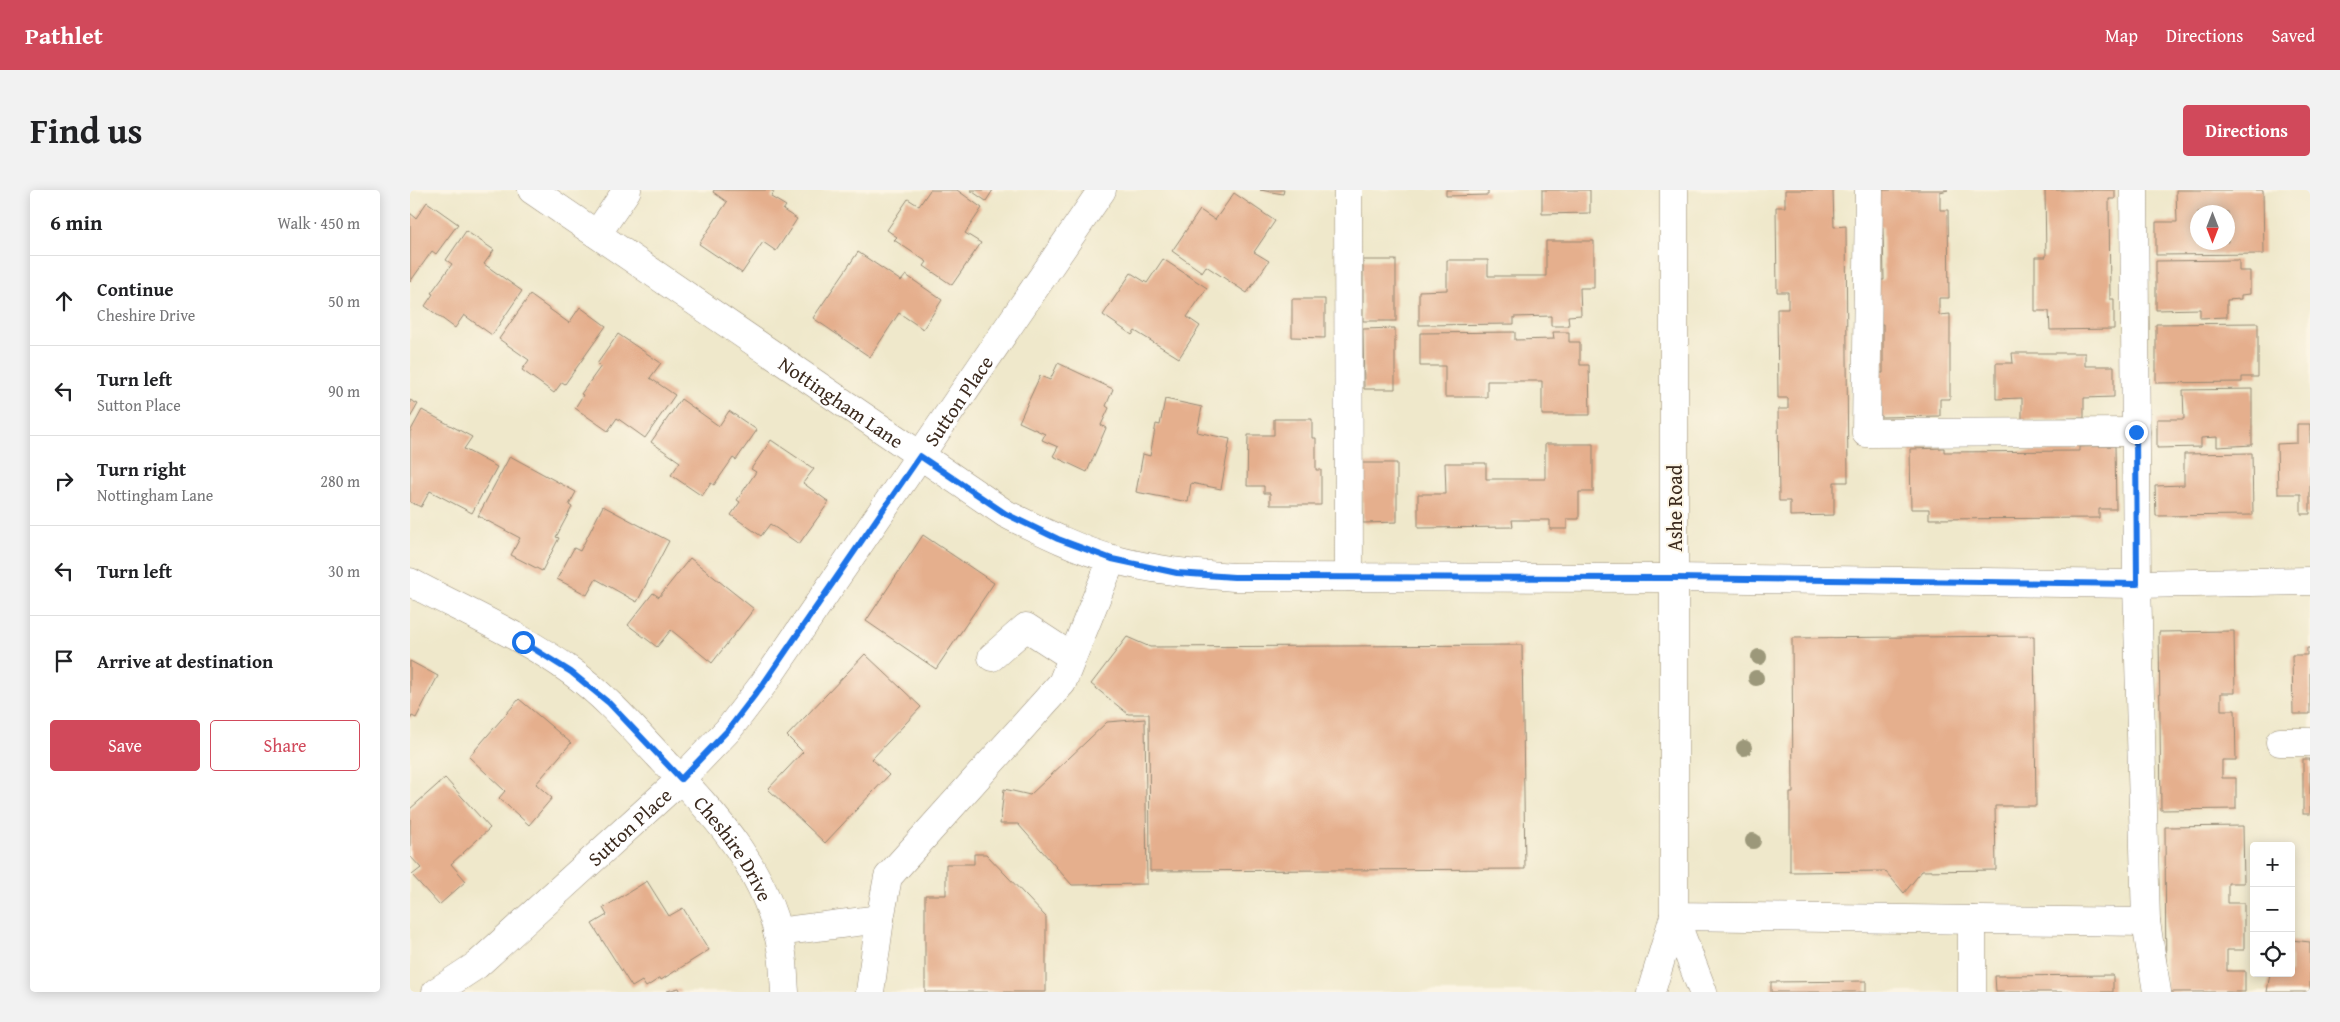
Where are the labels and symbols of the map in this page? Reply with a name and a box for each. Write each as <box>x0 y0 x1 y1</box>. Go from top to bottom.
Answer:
north arrow <box>2190 205 2235 250</box>
street label: Nottingham Lane <box>773 349 910 455</box>
street label: Sutton Place <box>916 349 999 452</box>
route end <box>2125 421 2148 444</box>
street label: Ashe Road <box>1660 464 1689 551</box>
route start <box>512 631 535 654</box>
street label: Sutton Place <box>581 780 678 872</box>
street label: Cheshire Drive <box>688 789 780 906</box>

